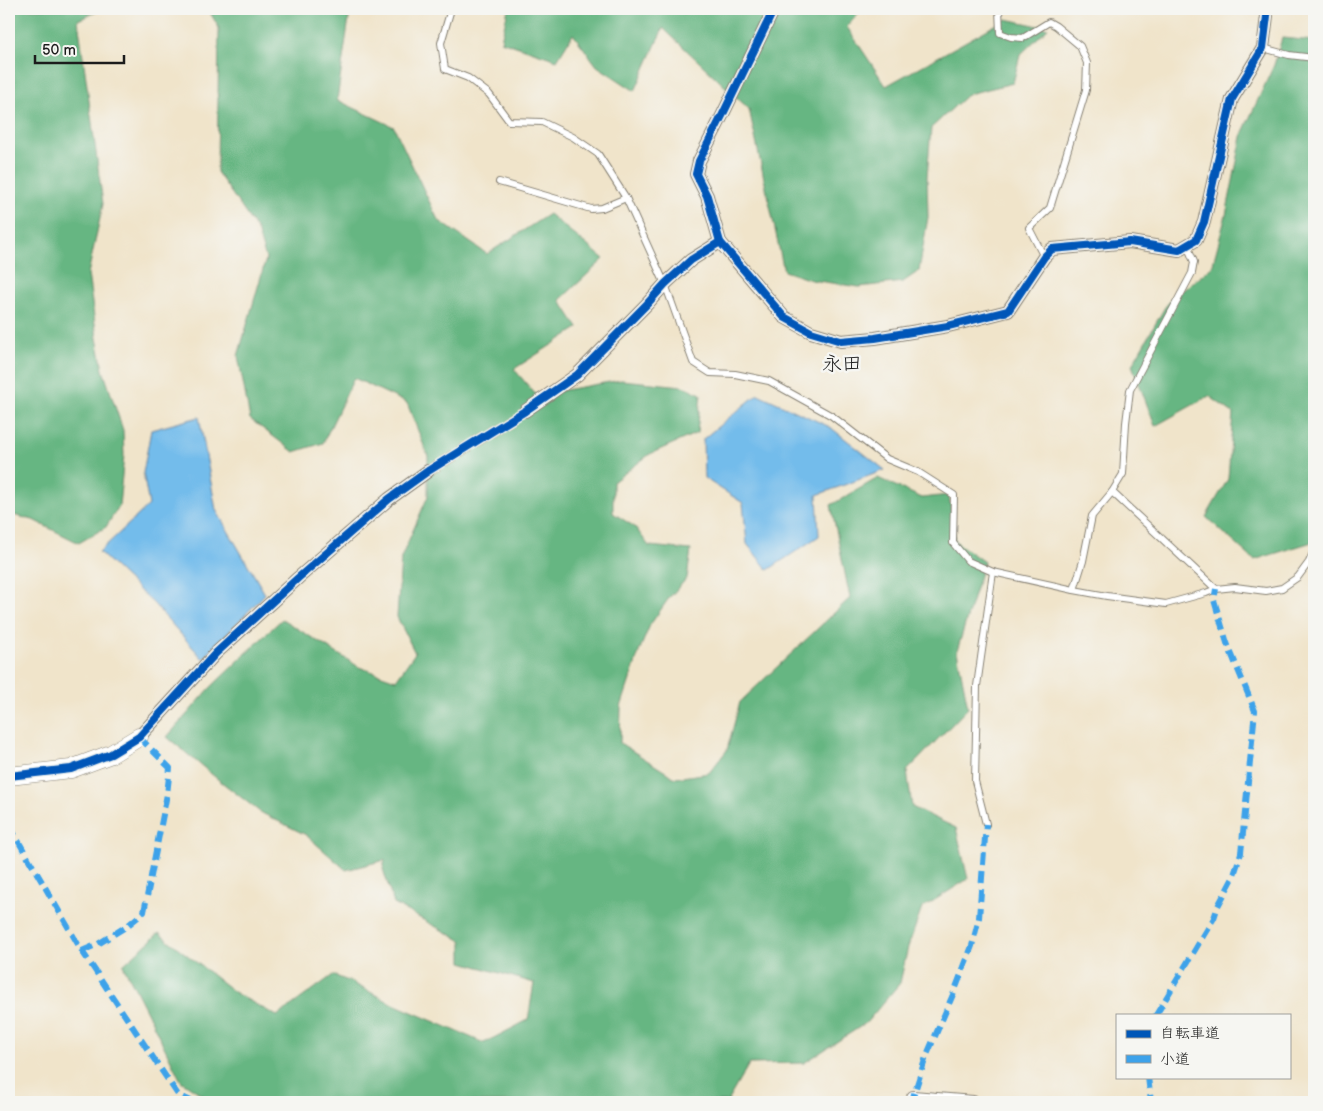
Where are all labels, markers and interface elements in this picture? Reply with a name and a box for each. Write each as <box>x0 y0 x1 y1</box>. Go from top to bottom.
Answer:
scale bar <box>35 32 124 64</box>
text: 50 m <box>42 41 76 60</box>
district label: 永田 <box>822 352 862 376</box>
legend <box>1116 1014 1290 1078</box>
text: 自転車道 <box>1160 1024 1220 1043</box>
text: 小道 <box>1160 1050 1190 1069</box>

